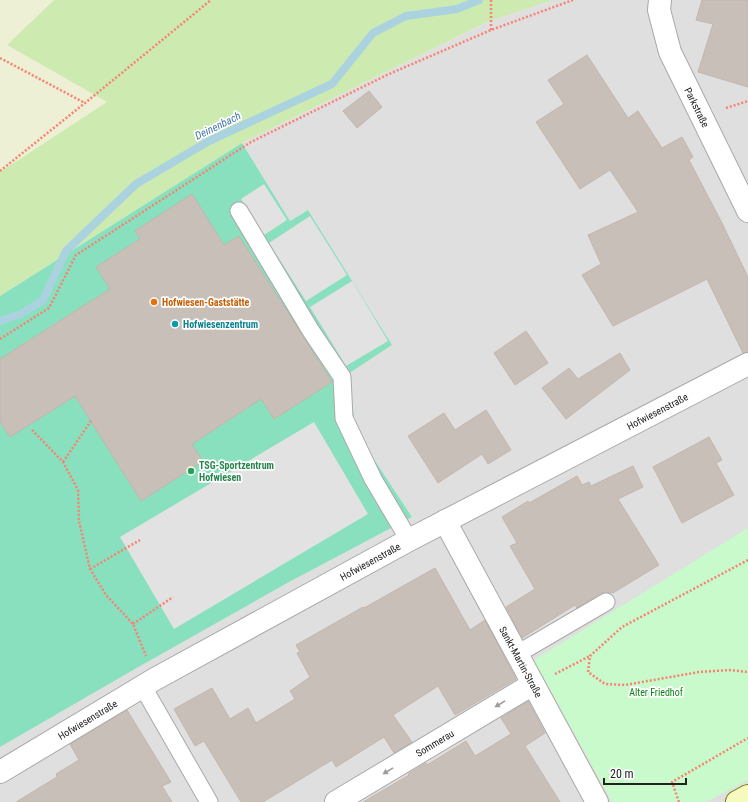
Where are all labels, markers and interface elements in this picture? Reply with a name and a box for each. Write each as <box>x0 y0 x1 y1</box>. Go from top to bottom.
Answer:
street label: Parkstraße <box>683 86 712 129</box>
water label: Deinenbach <box>193 109 243 143</box>
marker: Hofwiesen-Gaststätte <box>149 297 159 307</box>
place label: Hofwiesen-Gaststätte <box>162 297 250 308</box>
marker: Hofwiesenzentrum <box>170 319 180 329</box>
place label: Hofwiesenzentrum <box>183 319 258 330</box>
street label: Hofwiesenstraße <box>625 391 690 431</box>
place label: TSG-Sportzentrum Hofwiesen <box>199 460 274 483</box>
marker: TSG-Sportzentrum Hofwiesen <box>186 466 196 476</box>
street label: Hofwiesenstraße <box>338 540 402 582</box>
street label: Sankt-Martin-Straße <box>498 624 545 699</box>
park label: Alter Friedhof <box>629 687 684 698</box>
street label: Hofwiesenstraße <box>56 697 119 741</box>
one-way arrow <box>494 701 506 708</box>
street label: Sommerau <box>414 727 456 759</box>
scale bar <box>604 760 686 786</box>
one-way arrow <box>383 767 393 775</box>
text: 20 m <box>610 767 634 781</box>

